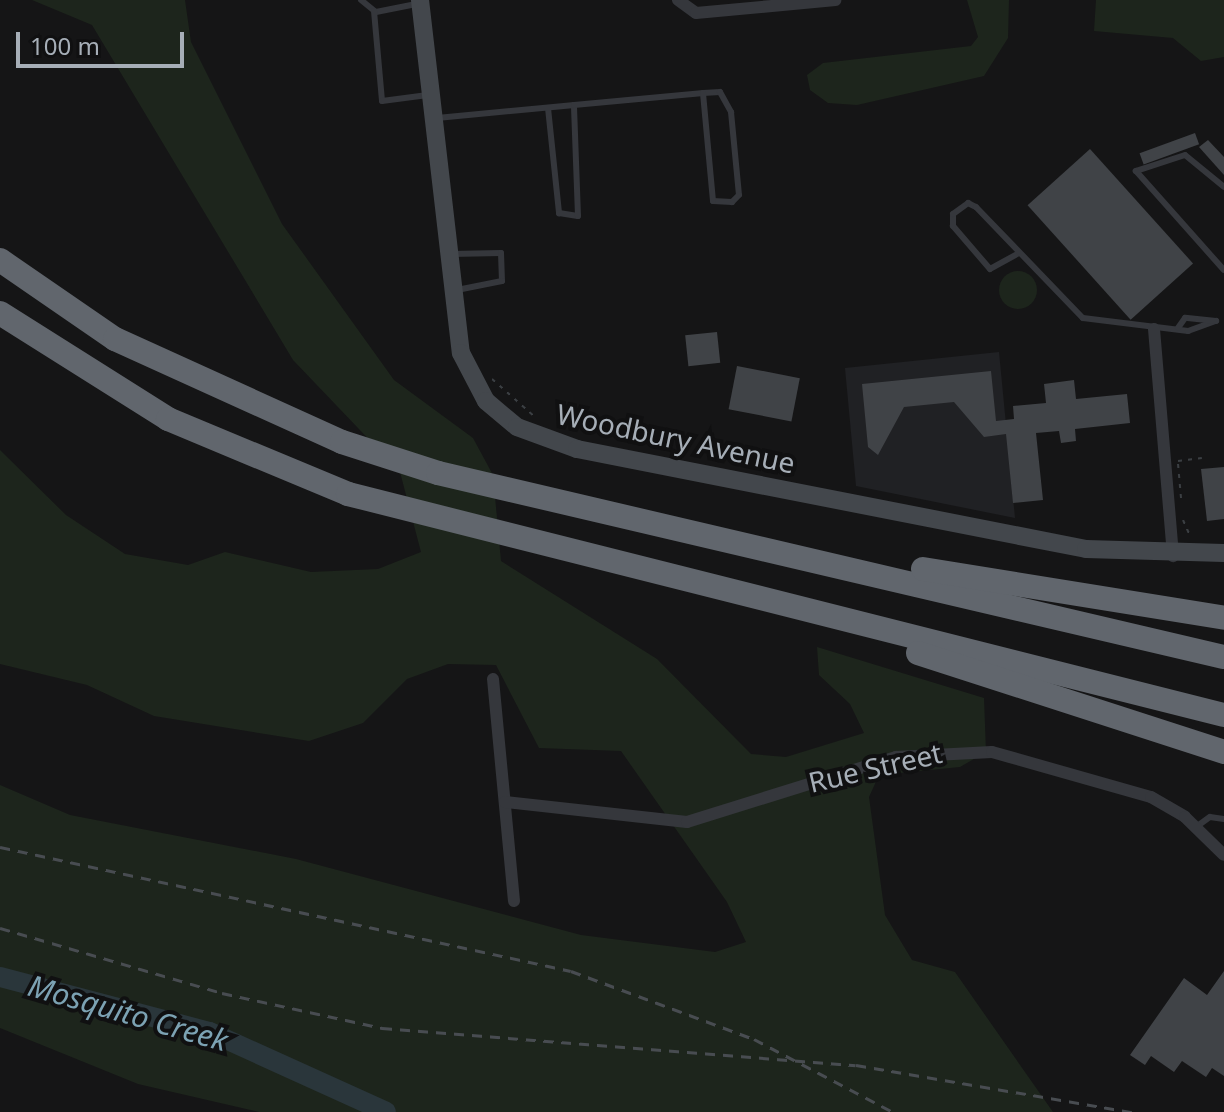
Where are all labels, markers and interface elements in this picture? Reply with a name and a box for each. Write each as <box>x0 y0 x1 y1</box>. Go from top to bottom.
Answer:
scale bar <box>20 16 188 66</box>
text: 100 m <box>30 29 100 62</box>
street label: Woodbury Avenue <box>554 396 798 480</box>
street label: Rue Street <box>805 735 945 799</box>
water label: Mosquito Creek <box>24 967 232 1059</box>

